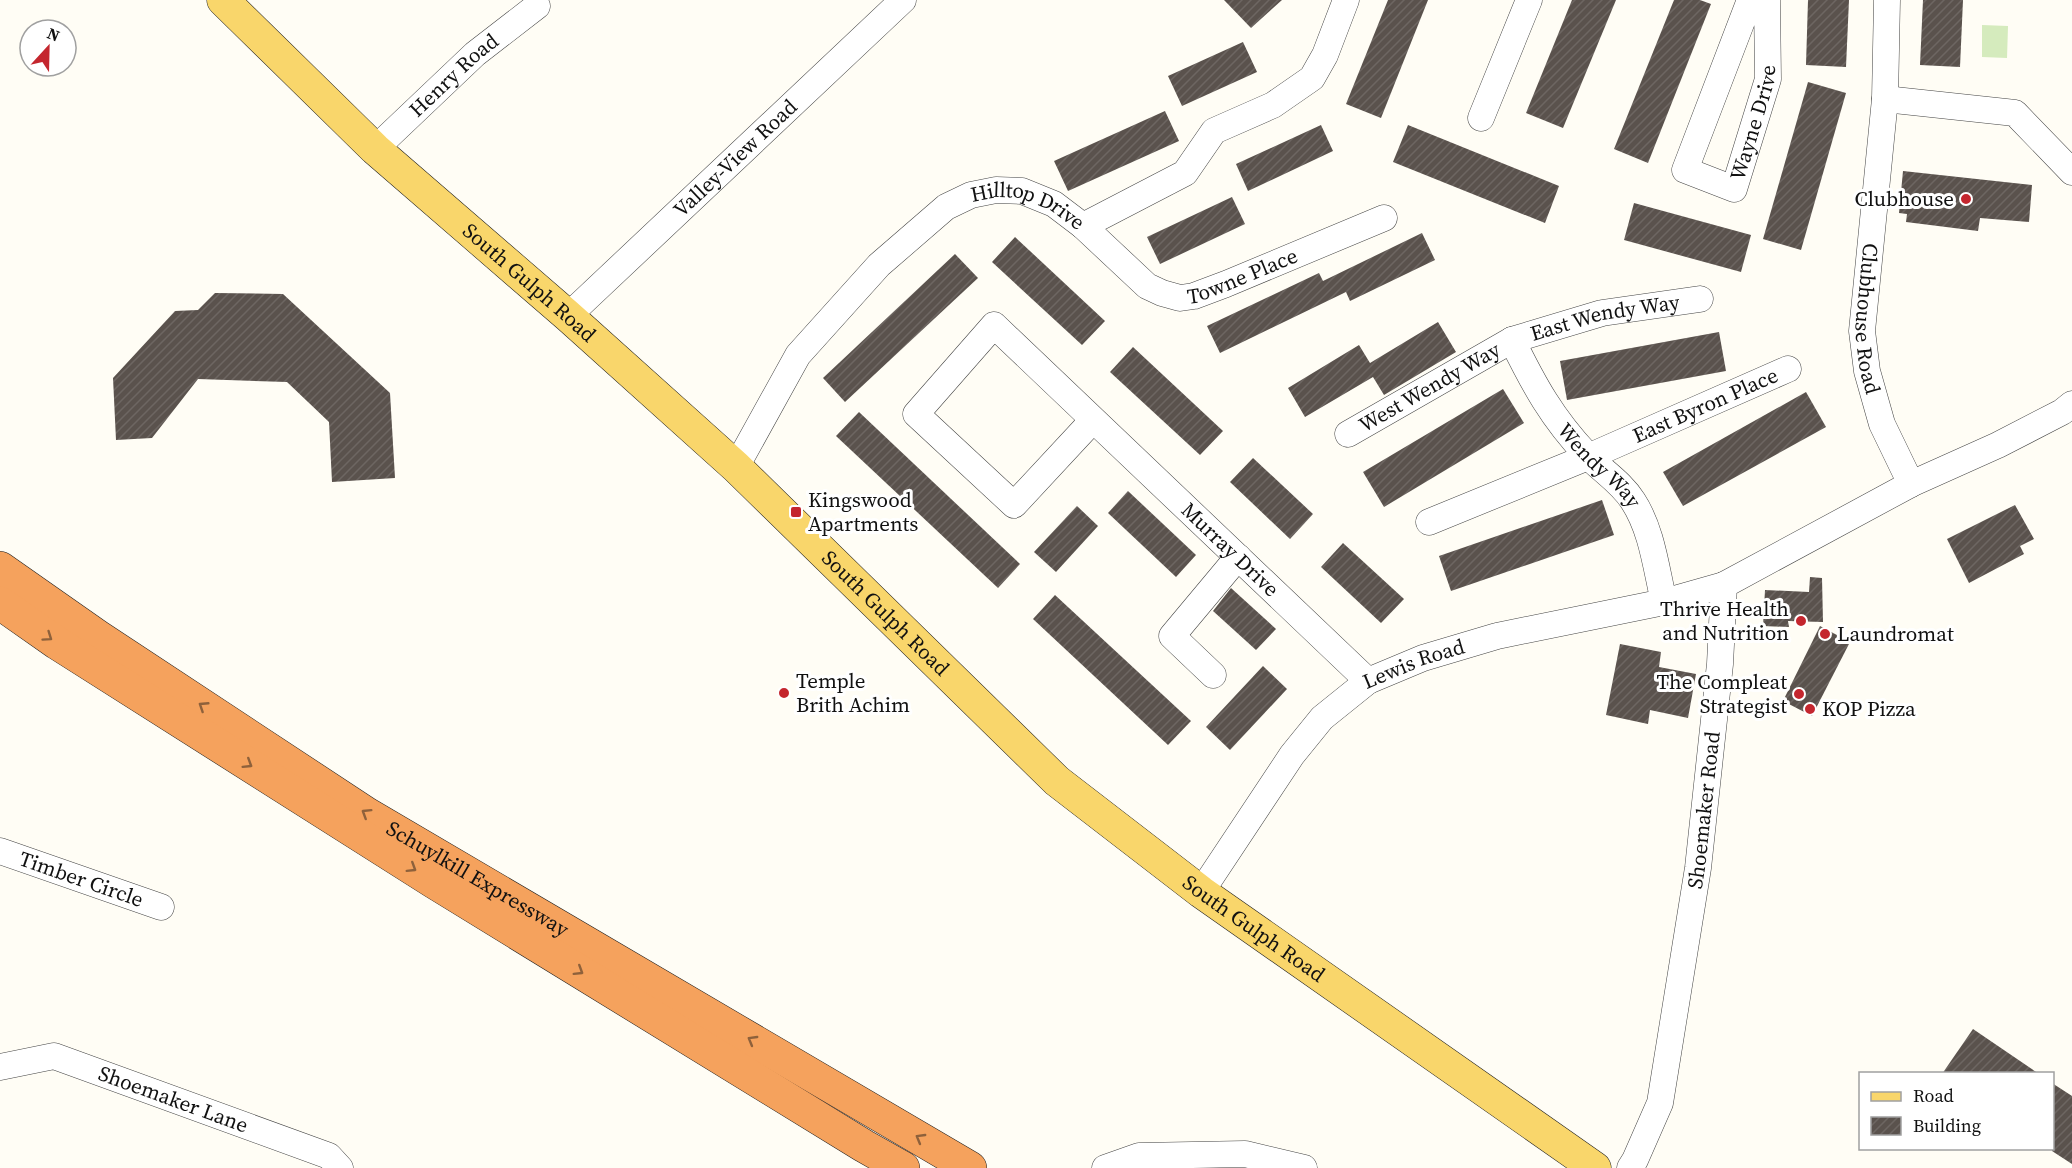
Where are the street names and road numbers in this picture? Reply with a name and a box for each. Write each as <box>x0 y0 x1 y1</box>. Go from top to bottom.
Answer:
street label: Henry Road <box>402 26 504 123</box>
street label: Wayne Drive <box>1723 65 1783 184</box>
street label: Valley-View Road <box>667 92 803 223</box>
street label: Hilltop Drive <box>968 175 1091 236</box>
street label: South Gulph Road <box>457 216 603 349</box>
street label: Towne Place <box>1185 241 1302 311</box>
street label: Clubhouse Road <box>1848 242 1888 398</box>
street label: East Wendy Way <box>1527 287 1682 348</box>
street label: West Wendy Way <box>1353 335 1505 439</box>
street label: East Byron Place <box>1628 360 1782 450</box>
street label: Wendy Way <box>1551 416 1649 513</box>
street label: Murray Drive <box>1175 496 1286 603</box>
street label: South Gulph Road <box>815 544 956 682</box>
street label: Lewis Road <box>1358 631 1468 696</box>
street label: Shoemaker Road <box>1680 730 1727 891</box>
street label: Schuylkill Expressway <box>381 814 575 944</box>
street label: Timber Circle <box>15 844 147 914</box>
street label: South Gulph Road <box>1177 868 1331 989</box>
street label: Shoemaker Lane <box>95 1058 252 1139</box>

